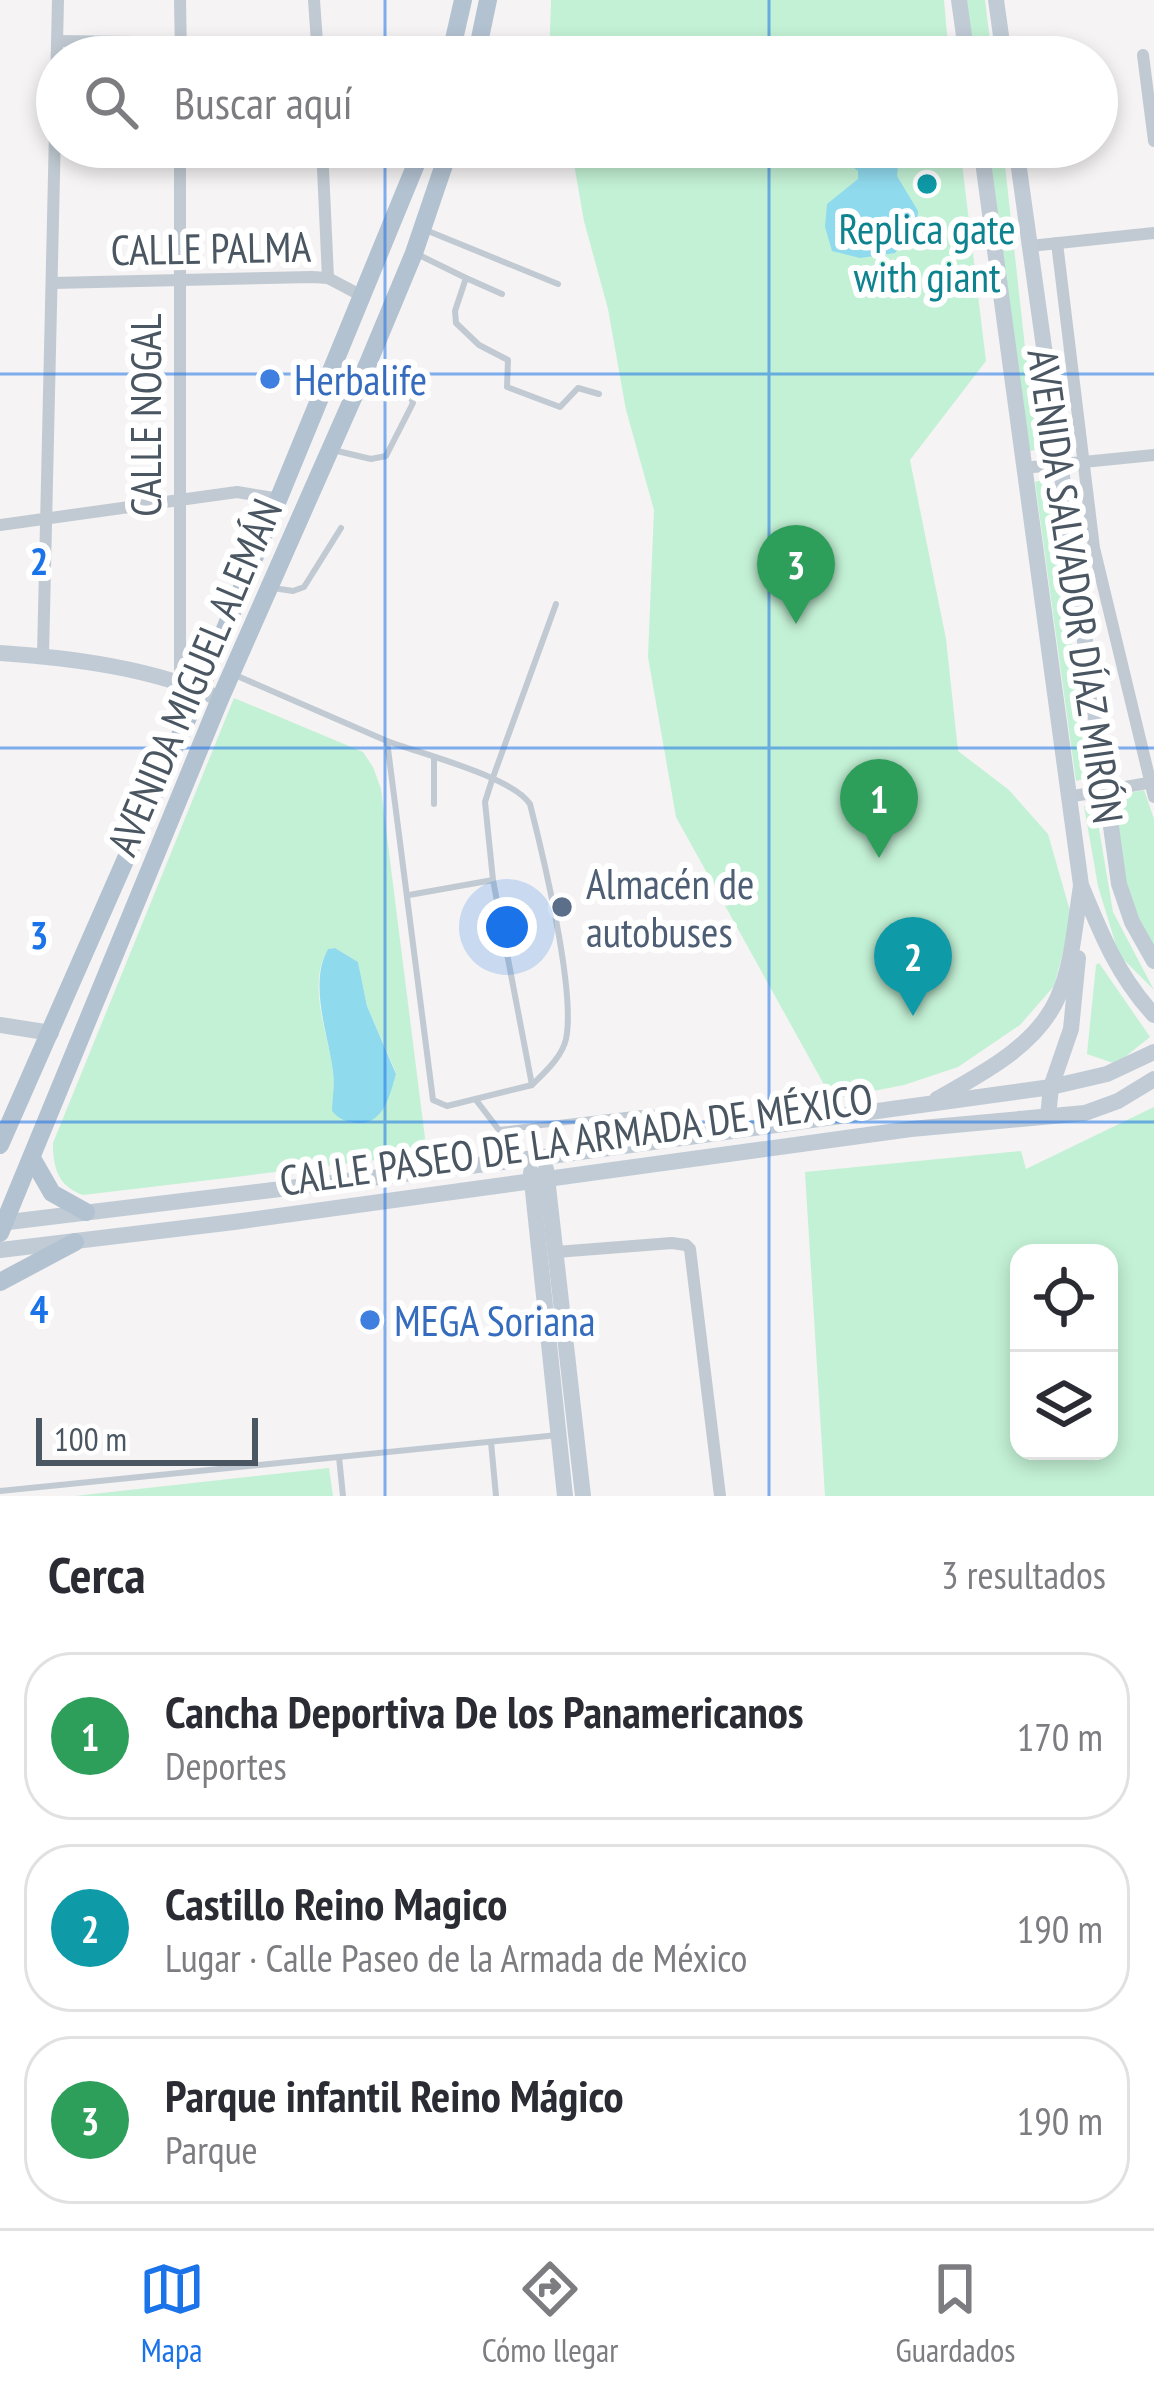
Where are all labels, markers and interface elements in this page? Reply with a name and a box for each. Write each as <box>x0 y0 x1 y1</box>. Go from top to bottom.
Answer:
search box <box>36 36 1118 168</box>
icon: search <box>78 69 144 135</box>
text: Buscar aquí <box>174 73 353 131</box>
marker: Replica gate with giant <box>914 171 940 197</box>
place label: Replica gate with giant <box>838 201 1016 304</box>
street label: CALLE PALMA <box>110 219 312 277</box>
street label: CALLE NOGAL <box>118 313 173 517</box>
street label: AVENIDA SALVADOR DÍAZ MIRÓN <box>1015 345 1137 827</box>
place label: Herbalife <box>294 352 427 407</box>
marker: Herbalife <box>257 366 283 392</box>
street label: AVENIDA MIGUEL ALEMÁN <box>94 490 294 864</box>
pin: 3 <box>757 525 835 624</box>
text: 2 <box>30 535 48 586</box>
pin: 1 <box>840 759 918 858</box>
place label: Almacén de autobuses <box>586 856 754 959</box>
marker: Almacén de autobuses <box>549 894 575 920</box>
your location <box>477 897 537 957</box>
text: 3 <box>30 909 48 960</box>
pin: 2 <box>874 917 952 1016</box>
street label: CALLE PASEO DE LA ARMADA DE MÉXICO <box>276 1070 876 1208</box>
map controls <box>1010 1244 1118 1460</box>
button: locate <box>1010 1244 1118 1352</box>
text: 4 <box>30 1283 49 1334</box>
place label: MEGA Soriana <box>394 1293 596 1348</box>
marker: MEGA Soriana <box>357 1307 383 1333</box>
button: layers <box>1010 1352 1118 1460</box>
scale bar <box>36 1412 258 1465</box>
text: 100 m <box>54 1417 127 1460</box>
text: Cerca <box>48 1541 146 1607</box>
text: 3 resultados <box>941 1549 1106 1600</box>
text: Cancha Deportiva De los Panamericanos <box>165 1682 804 1740</box>
text: 1 <box>81 1711 99 1762</box>
text: 170 m <box>1017 1711 1103 1762</box>
text: Deportes <box>165 1740 287 1791</box>
text: Castillo Reino Magico <box>165 1874 507 1932</box>
text: 2 <box>81 1903 99 1954</box>
text: 190 m <box>1017 1903 1103 1954</box>
text: Lugar · Calle Paseo de la Armada de México <box>165 1932 747 1983</box>
text: Parque infantil Reino Mágico <box>165 2066 624 2124</box>
text: 3 <box>81 2095 99 2146</box>
text: 190 m <box>1017 2095 1103 2146</box>
text: Parque <box>165 2124 258 2175</box>
tab: Mapa <box>139 2256 205 2371</box>
tab: Cómo llegar <box>482 2256 618 2371</box>
tab: Guardados <box>895 2256 1015 2371</box>

